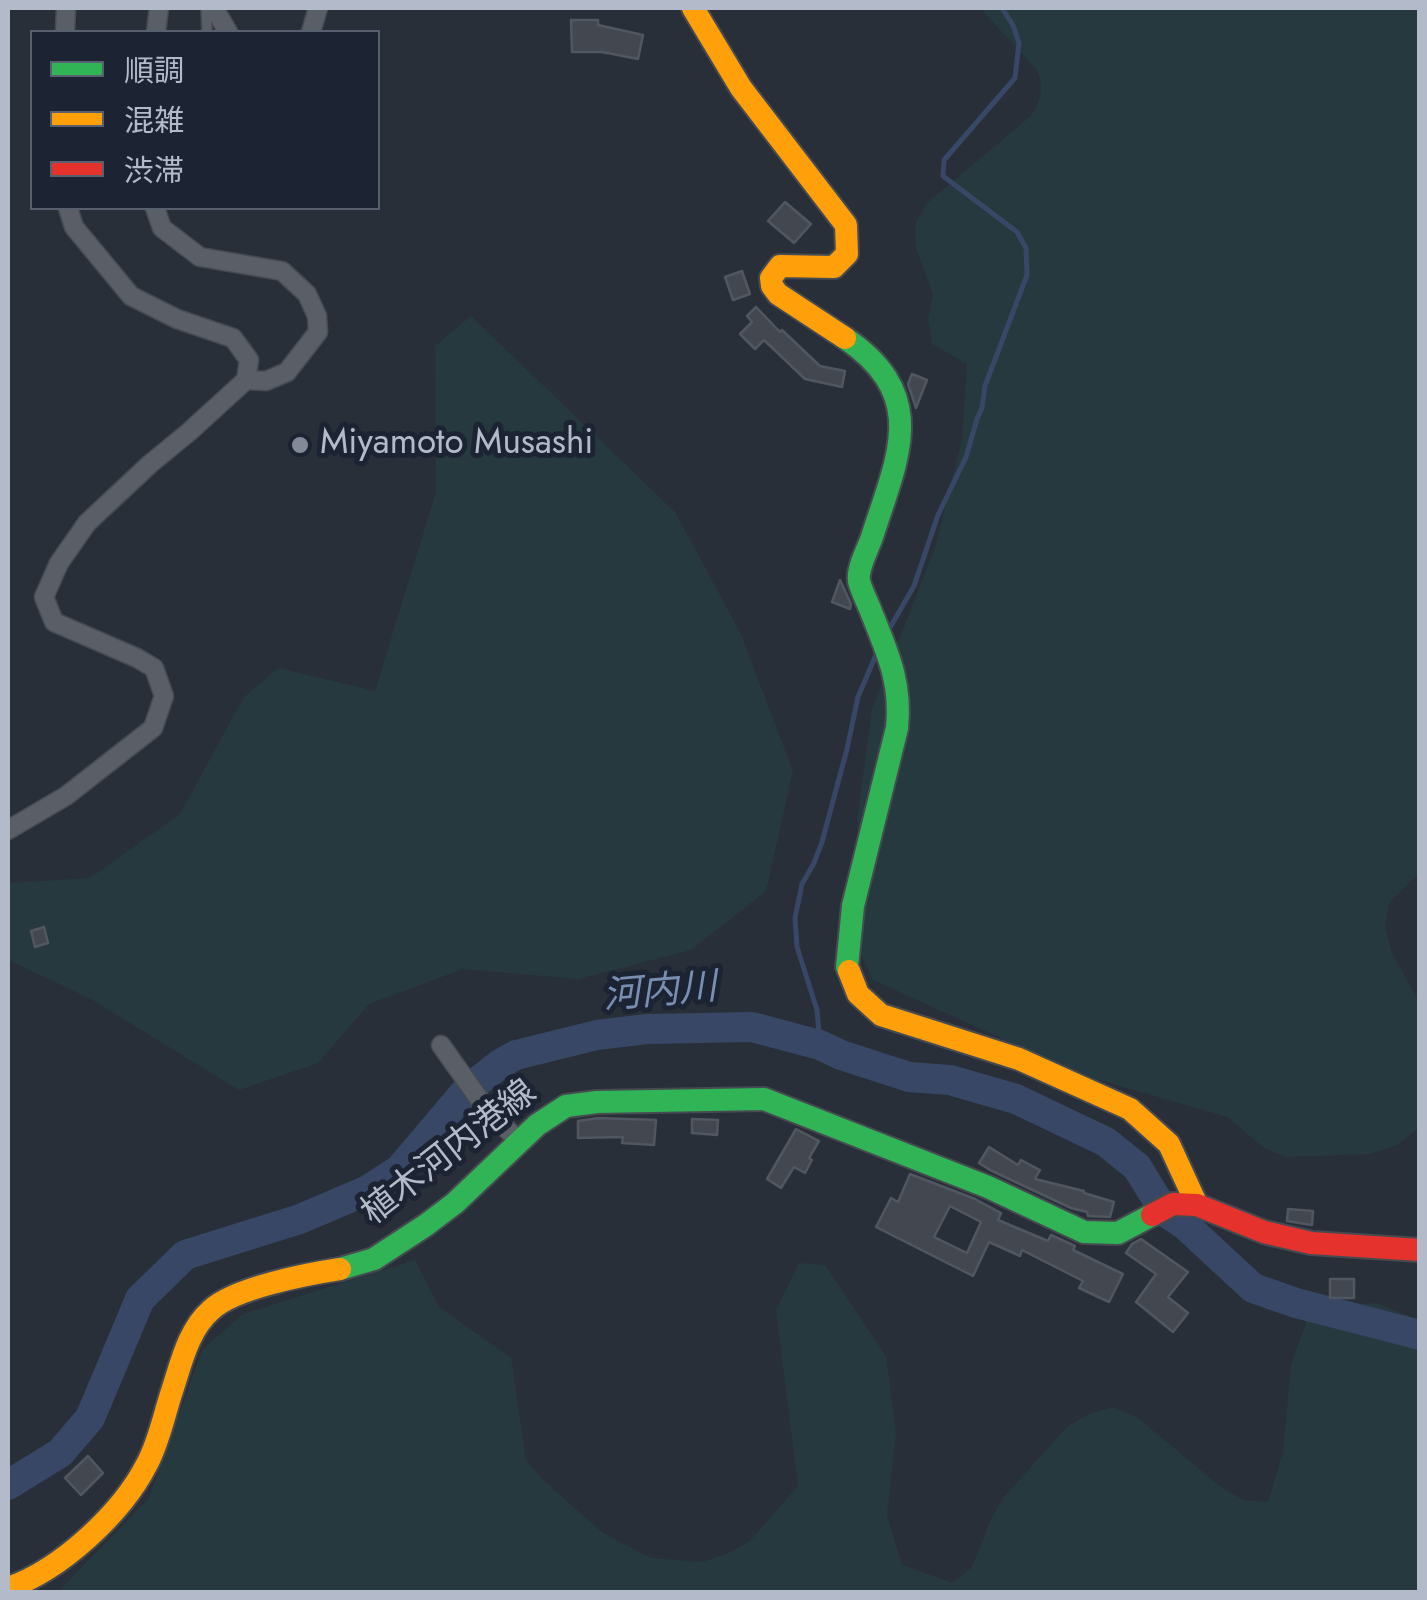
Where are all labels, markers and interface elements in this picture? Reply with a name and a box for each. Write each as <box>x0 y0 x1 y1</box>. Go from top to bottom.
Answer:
legend <box>30 30 380 210</box>
text: 順調 <box>124 49 184 92</box>
text: 混雑 <box>124 99 184 142</box>
text: 渋滞 <box>124 149 184 192</box>
place label: Miyamoto Musashi <box>320 424 593 466</box>
marker: Miyamoto Musashi <box>289 434 311 456</box>
water label: 河内川 <box>601 966 719 1022</box>
street label: 植木河内港線 <box>354 1073 546 1235</box>

